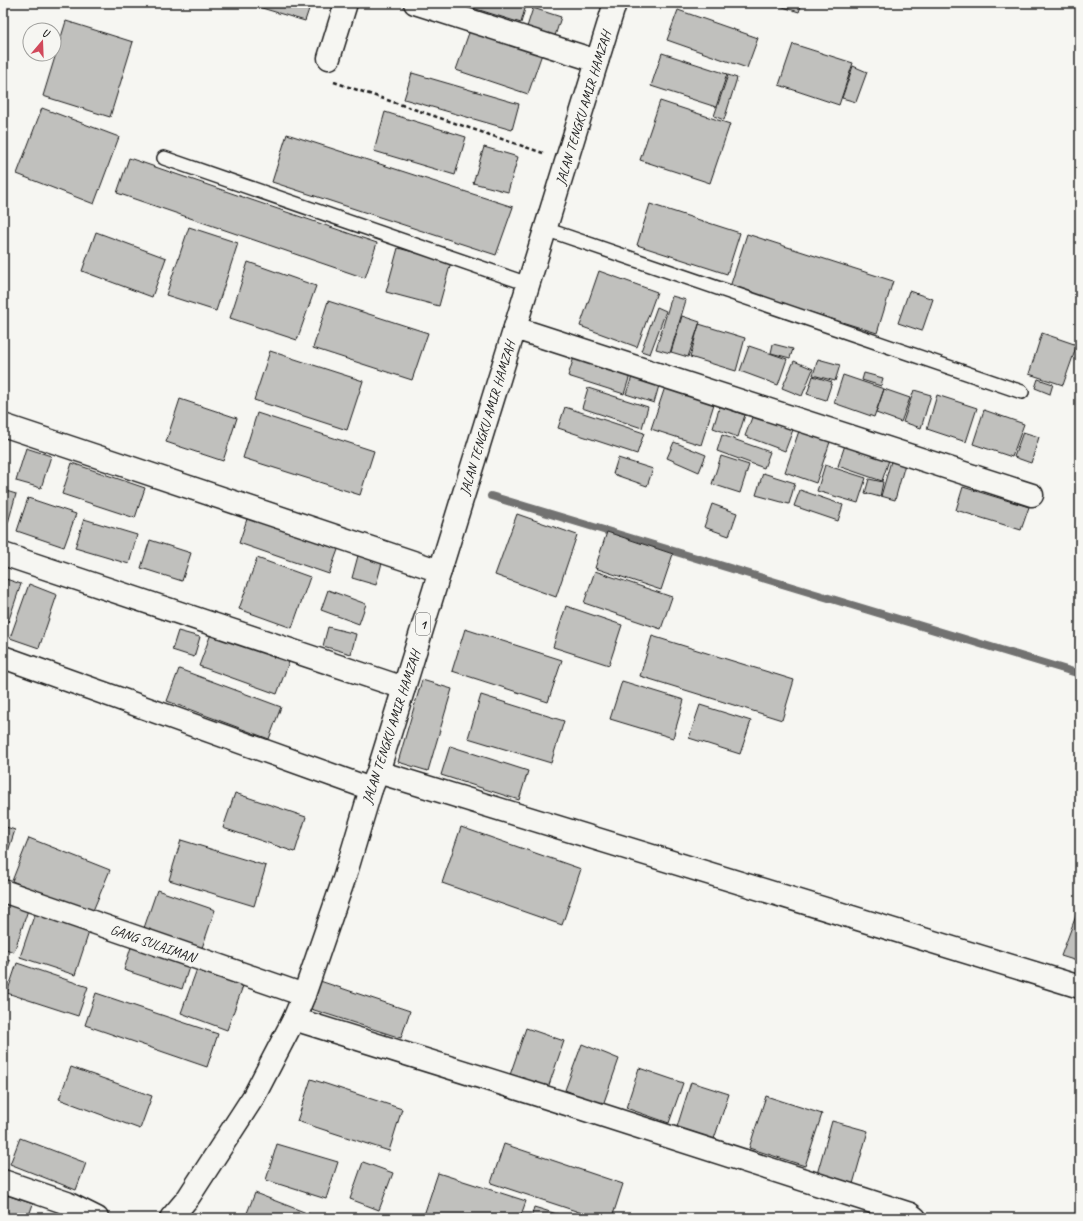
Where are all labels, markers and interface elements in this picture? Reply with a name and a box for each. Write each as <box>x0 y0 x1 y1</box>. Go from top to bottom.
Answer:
north arrow <box>22 22 62 62</box>
text: U <box>40 25 53 41</box>
street label: JALAN TENGKU AMIR HAMZAH <box>552 27 616 188</box>
street label: JALAN TENGKU AMIR HAMZAH <box>456 337 520 498</box>
road number: 1 <box>416 613 430 635</box>
street label: JALAN TENGKU AMIR HAMZAH <box>358 646 425 807</box>
street label: GANG SULAIMAN <box>108 921 200 967</box>

